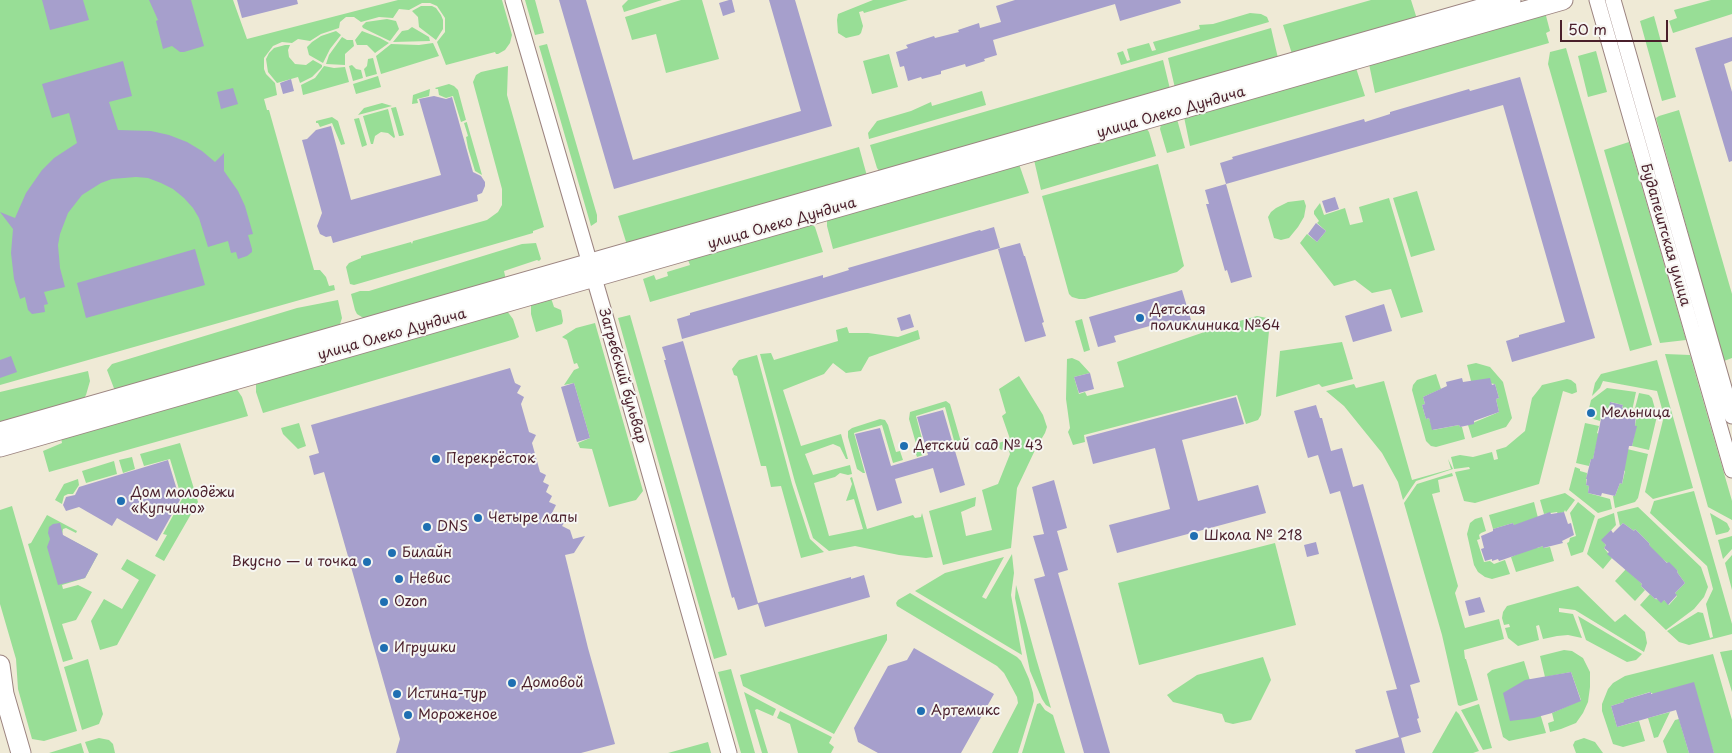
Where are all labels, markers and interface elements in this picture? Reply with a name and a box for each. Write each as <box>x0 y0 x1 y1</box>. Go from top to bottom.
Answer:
scale bar <box>1562 10 1670 42</box>
text: 50 m <box>1568 17 1607 40</box>
street label: улица Олеко Дундича <box>1095 84 1247 142</box>
street label: Будапештская улица <box>1637 162 1693 308</box>
street label: улица Олеко Дундича <box>706 195 858 253</box>
place label: Детская поликлиника №64 <box>1150 302 1280 334</box>
street label: улица Олеко Дундича <box>316 306 468 364</box>
street label: Загребский бульвар <box>595 307 649 445</box>
marker: Детская поликлиника №64 <box>1134 312 1146 324</box>
place label: Мельница <box>1601 405 1670 421</box>
marker: Мельница <box>1585 407 1597 419</box>
place label: Детский сад № 43 <box>914 438 1043 454</box>
marker: Детский сад № 43 <box>898 440 910 452</box>
place label: Перекрёсток <box>446 451 535 467</box>
marker: Перекрёсток <box>430 453 442 465</box>
place label: Дом молодёжи «Купчино» <box>131 485 235 518</box>
marker: Дом молодёжи «Купчино» <box>115 495 127 507</box>
place label: Четыре лапы <box>488 510 578 526</box>
marker: Четыре лапы <box>472 512 484 524</box>
place label: DNS <box>437 519 468 535</box>
marker: DNS <box>421 521 433 533</box>
place label: Школа № 218 <box>1204 528 1303 544</box>
marker: Школа № 218 <box>1188 530 1200 542</box>
place label: Билайн <box>402 545 452 561</box>
marker: Билайн <box>386 547 398 559</box>
place label: Вкусно — и точка <box>232 554 357 570</box>
marker: Вкусно — и точка <box>361 556 373 568</box>
place label: Невис <box>409 571 451 587</box>
marker: Невис <box>393 573 405 585</box>
place label: Ozon <box>394 594 427 610</box>
marker: Ozon <box>378 596 390 608</box>
place label: Игрушки <box>394 640 456 656</box>
marker: Игрушки <box>378 642 390 654</box>
place label: Домовой <box>522 675 583 691</box>
marker: Домовой <box>506 677 518 689</box>
place label: Истина-тур <box>407 686 487 702</box>
marker: Истина-тур <box>391 688 403 700</box>
place label: Артемикс <box>931 703 1000 719</box>
marker: Артемикс <box>915 705 927 717</box>
place label: Мороженое <box>418 707 498 723</box>
marker: Мороженое <box>402 709 414 721</box>

